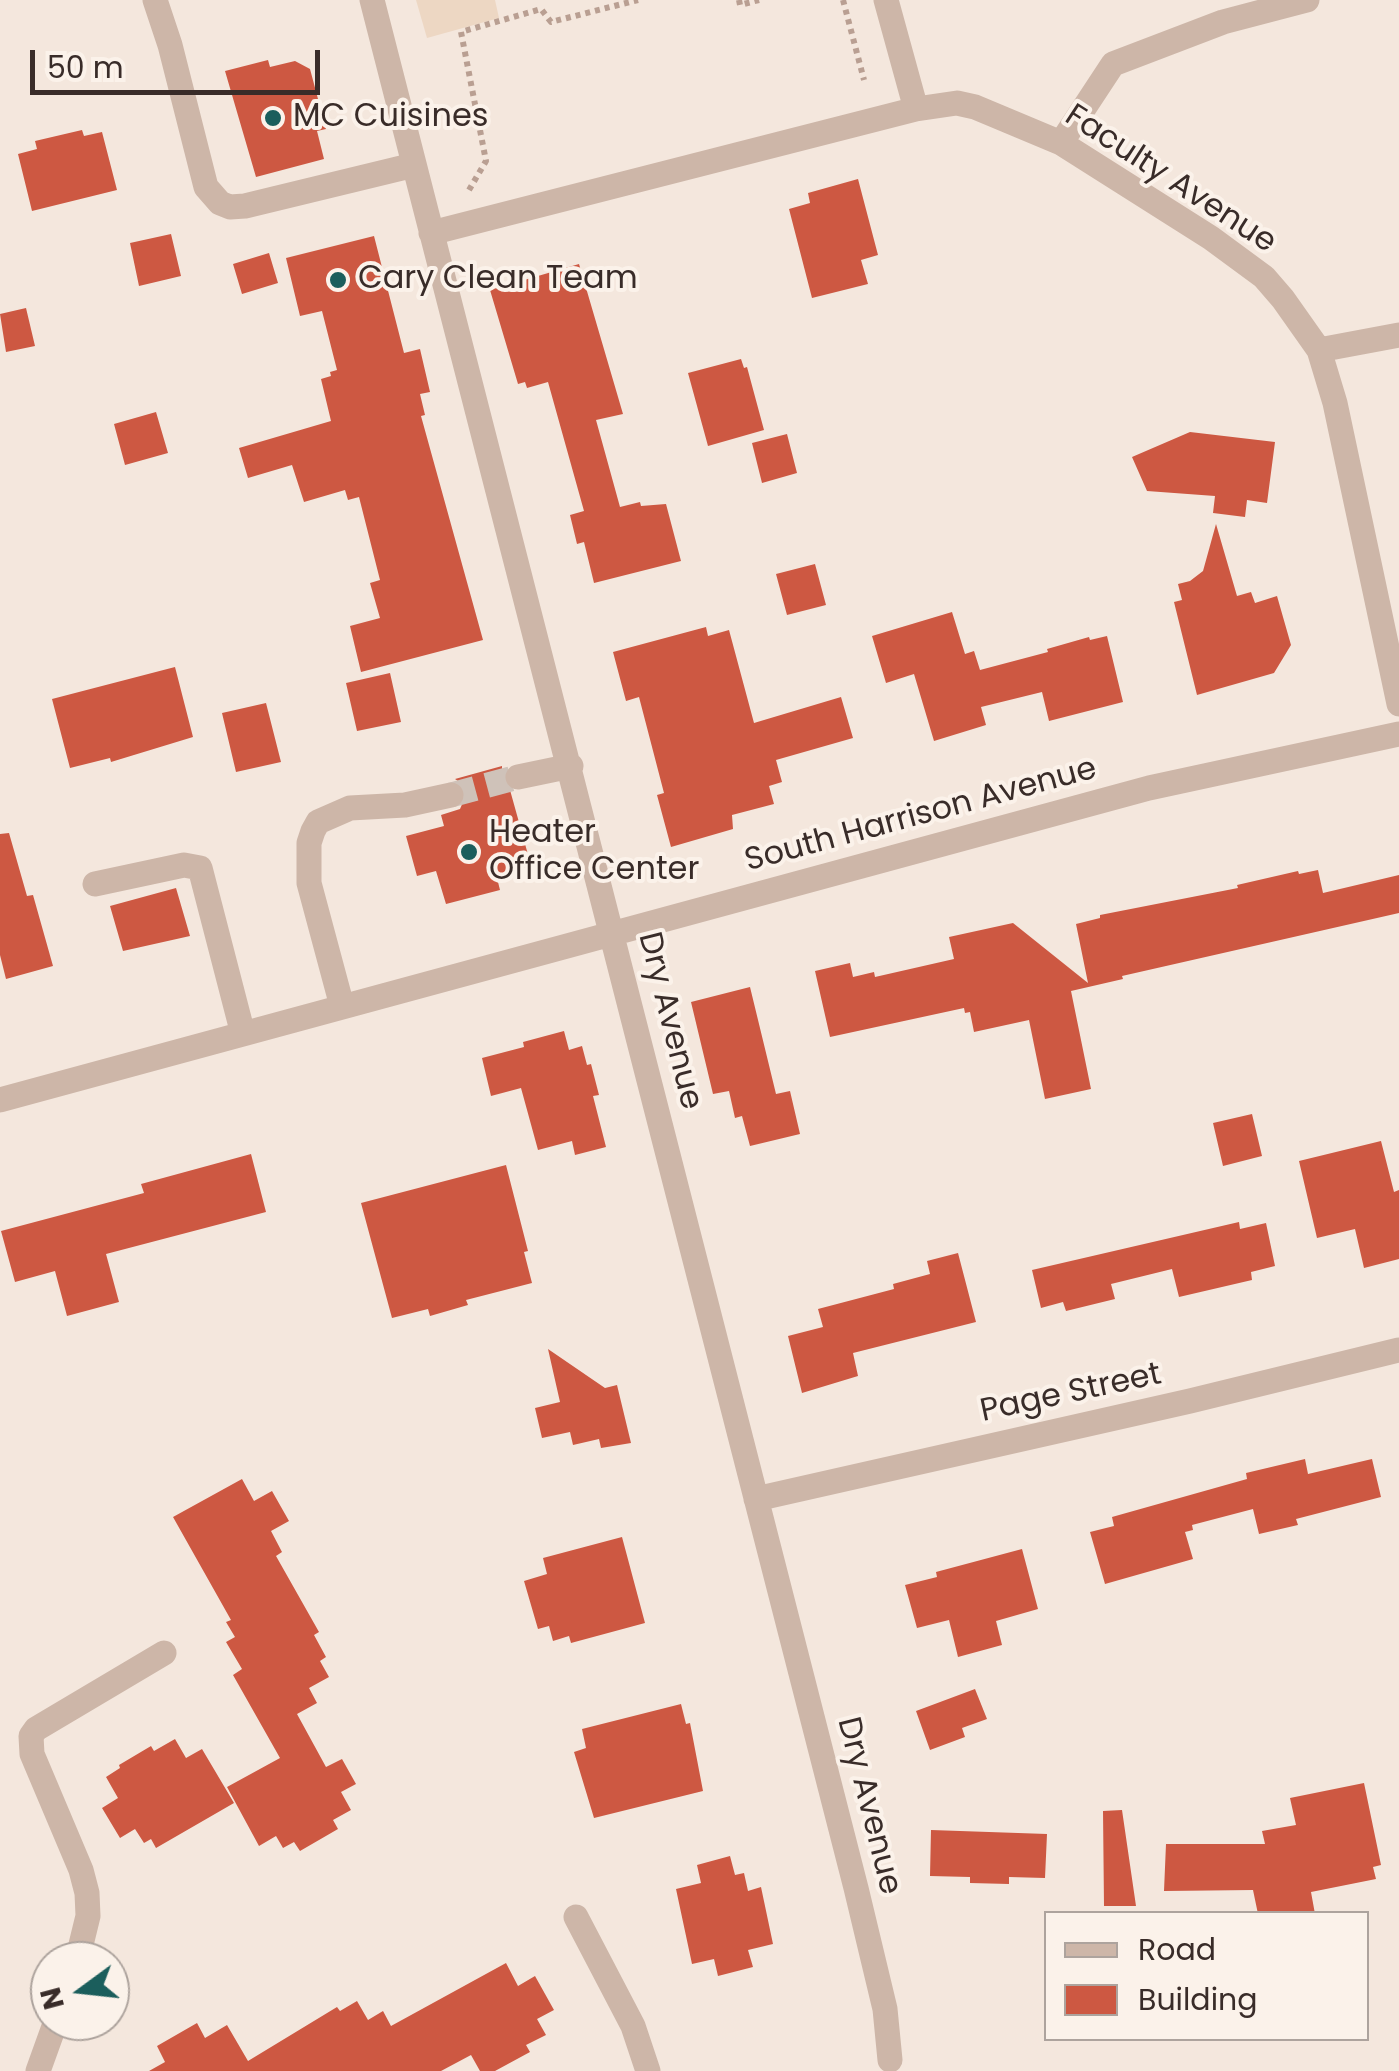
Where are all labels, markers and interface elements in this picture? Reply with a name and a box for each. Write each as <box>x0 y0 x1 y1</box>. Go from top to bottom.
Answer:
scale bar <box>35 30 325 92</box>
text: 50 m <box>47 46 124 89</box>
street label: Faculty Avenue <box>1057 97 1283 263</box>
place label: MC Cuisines <box>293 99 488 137</box>
marker: MC Cuisines <box>262 107 284 129</box>
place label: Cary Clean Team <box>358 261 638 299</box>
marker: Cary Clean Team <box>327 269 349 291</box>
street label: South Harrison Avenue <box>741 751 1101 881</box>
place label: Heater Office Center <box>489 815 699 890</box>
marker: Heater Office Center <box>458 841 480 863</box>
street label: Dry Avenue <box>628 928 710 1114</box>
street label: Page Street <box>977 1356 1165 1432</box>
street label: Dry Avenue <box>827 1713 909 1899</box>
legend <box>1044 1911 1369 2041</box>
text: Road <box>1138 1928 1216 1971</box>
north arrow <box>30 1941 130 2041</box>
text: Building <box>1138 1978 1258 2021</box>
text: N <box>31 1983 74 2014</box>

